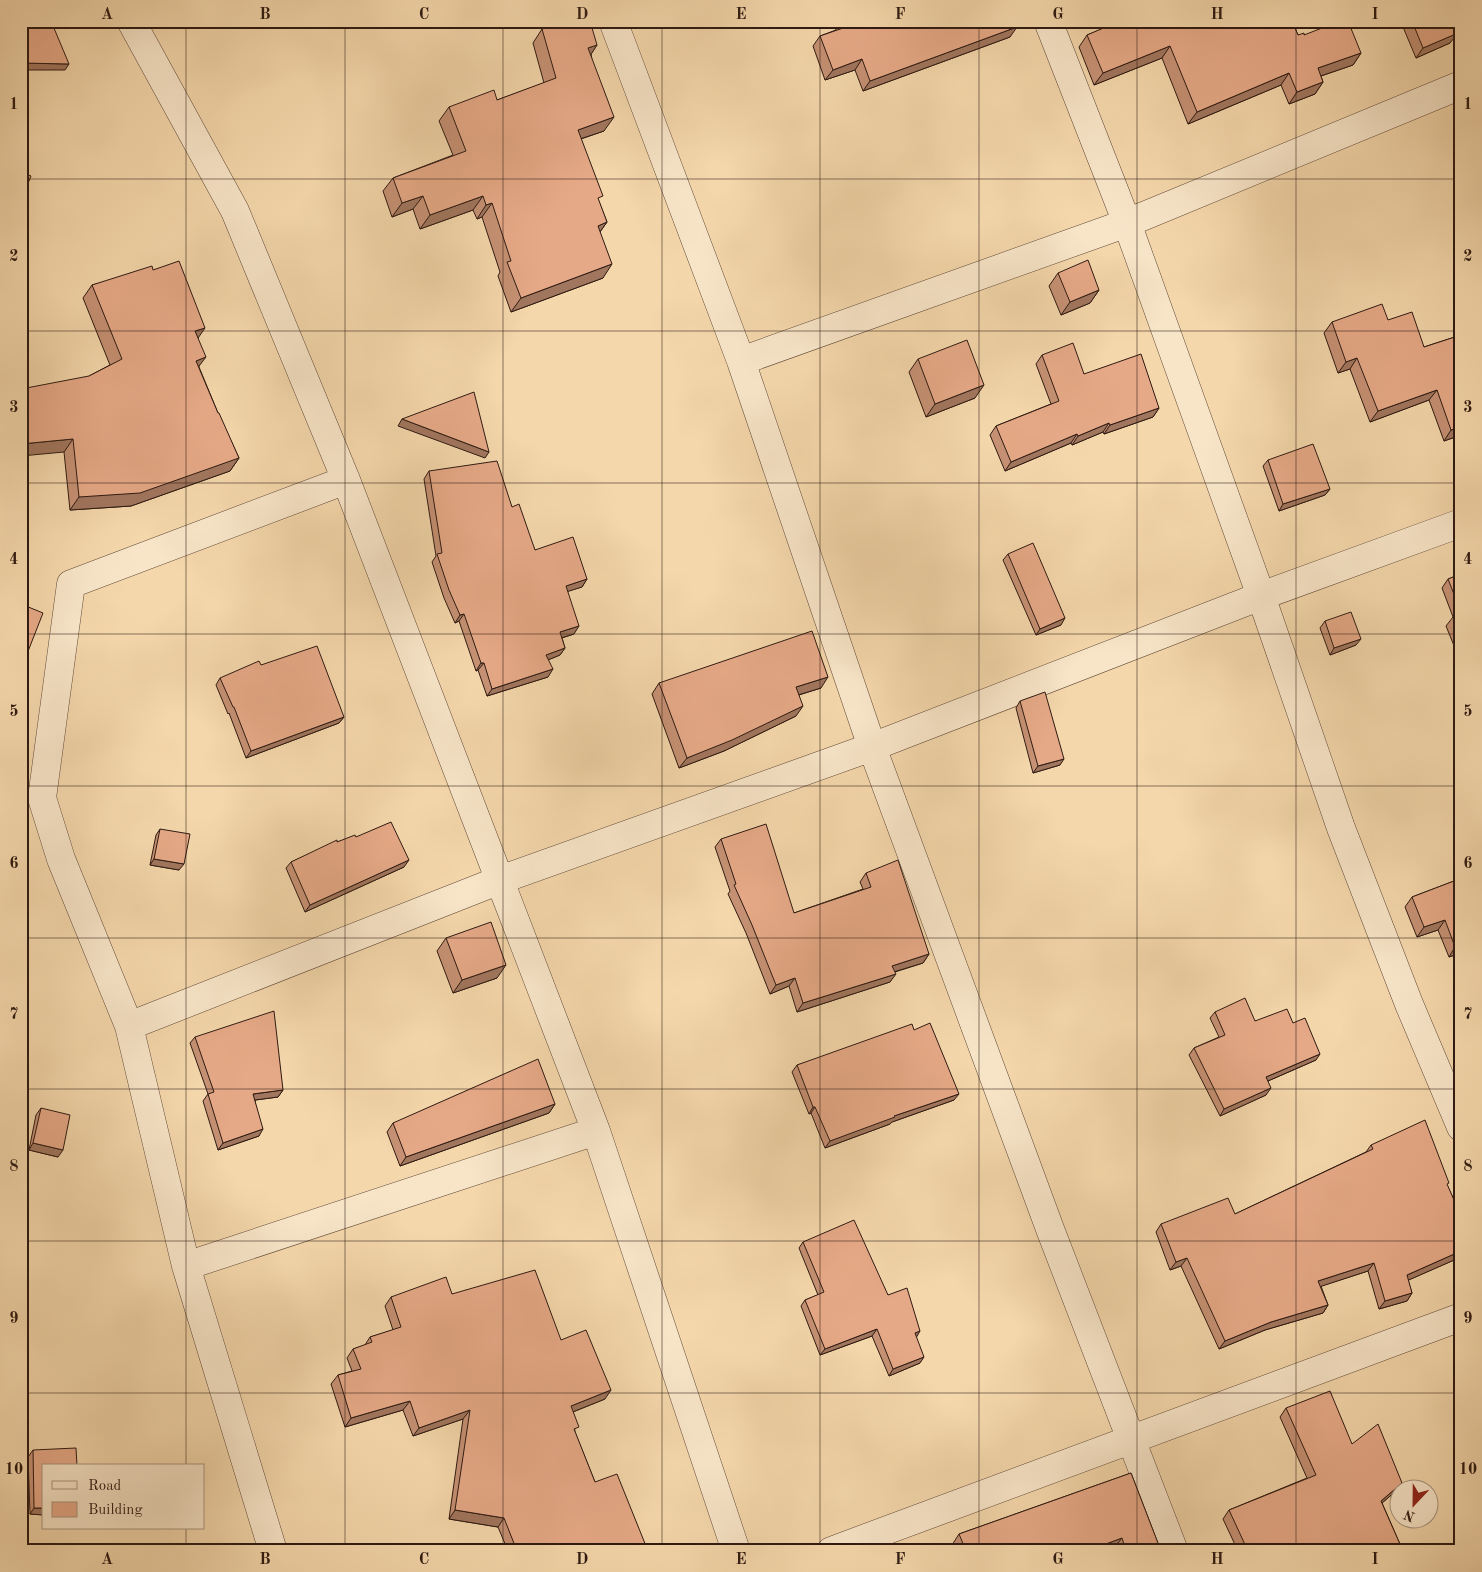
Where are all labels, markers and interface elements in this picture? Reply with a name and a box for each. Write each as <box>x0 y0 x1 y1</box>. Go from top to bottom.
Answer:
text: A <box>101 7 113 23</box>
text: B <box>259 7 271 23</box>
text: C <box>419 7 429 23</box>
text: D <box>576 7 588 23</box>
text: E <box>735 7 747 23</box>
text: F <box>895 7 906 23</box>
text: G <box>1052 7 1064 23</box>
text: H <box>1210 7 1224 23</box>
text: I <box>1371 7 1379 23</box>
text: 1 <box>9 97 19 113</box>
text: 1 <box>1463 97 1473 113</box>
text: 2 <box>9 249 19 265</box>
text: 2 <box>1463 249 1473 265</box>
text: 3 <box>9 400 19 416</box>
text: 3 <box>1463 400 1473 416</box>
text: 4 <box>9 552 19 568</box>
text: 4 <box>1463 552 1473 568</box>
text: 5 <box>9 704 19 720</box>
text: 5 <box>1463 704 1473 720</box>
text: 6 <box>9 856 19 872</box>
text: 6 <box>1463 856 1473 872</box>
text: 7 <box>9 1007 19 1023</box>
text: 7 <box>1463 1007 1473 1023</box>
text: 8 <box>9 1159 19 1175</box>
text: 8 <box>1463 1159 1473 1175</box>
text: 9 <box>9 1311 19 1327</box>
text: 9 <box>1463 1311 1473 1327</box>
text: 10 <box>5 1462 23 1478</box>
text: 10 <box>1459 1462 1477 1478</box>
legend <box>42 1464 205 1530</box>
text: Road <box>88 1479 122 1494</box>
north arrow <box>1390 1480 1440 1530</box>
text: Building <box>88 1503 143 1518</box>
text: N <box>1402 1507 1417 1524</box>
text: A <box>101 1552 113 1568</box>
text: B <box>259 1552 271 1568</box>
text: C <box>419 1552 429 1568</box>
text: D <box>576 1552 588 1568</box>
text: E <box>735 1552 747 1568</box>
text: F <box>895 1552 906 1568</box>
text: G <box>1052 1552 1064 1568</box>
text: H <box>1210 1552 1224 1568</box>
text: I <box>1371 1552 1379 1568</box>

